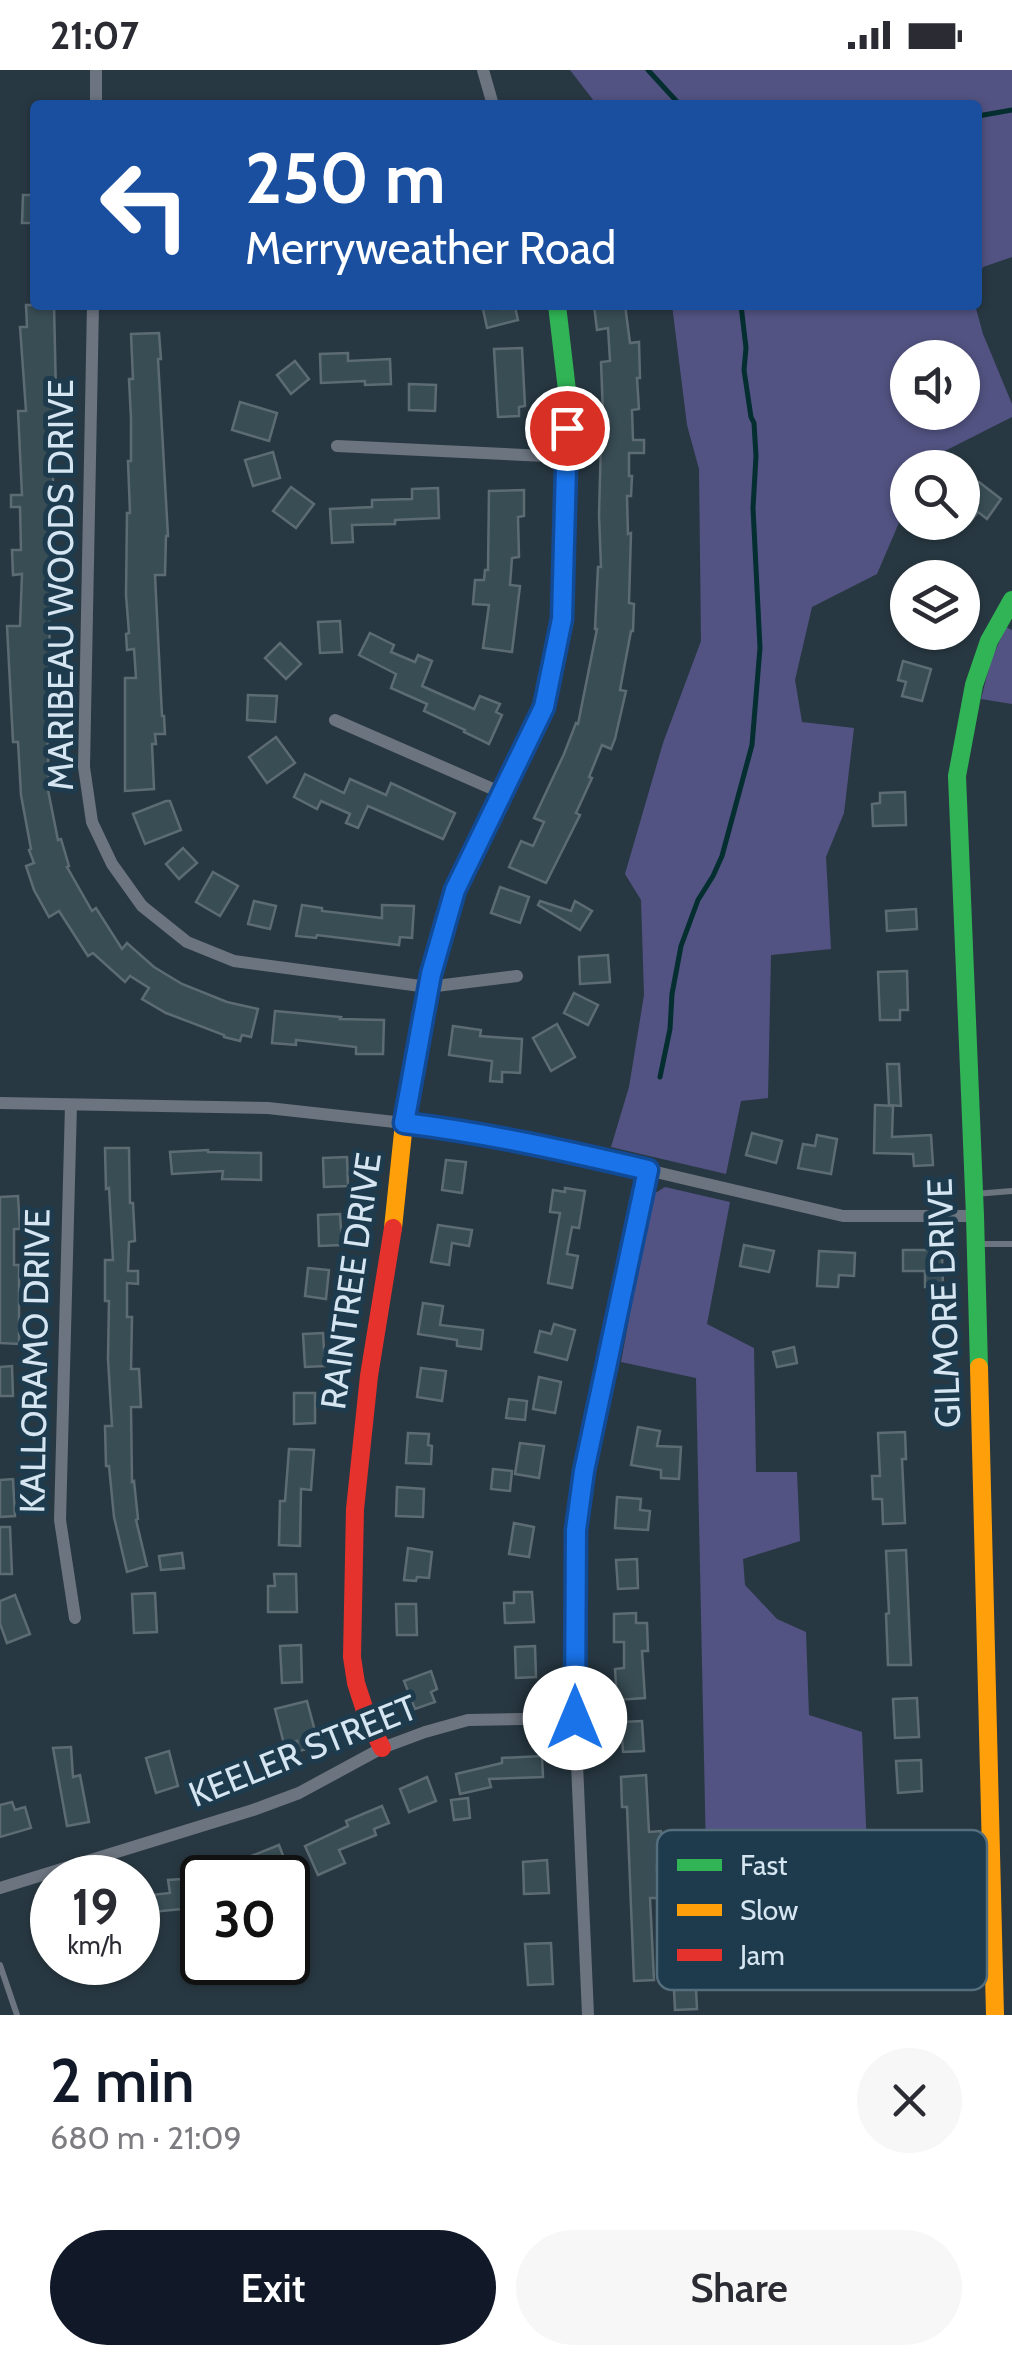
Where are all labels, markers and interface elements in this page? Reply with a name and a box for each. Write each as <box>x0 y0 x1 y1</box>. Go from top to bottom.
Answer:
text: 21:07 <box>50 12 139 59</box>
text: 250 m <box>245 135 446 221</box>
icon: left <box>80 140 210 270</box>
text: Merryweather Road <box>245 221 616 275</box>
map controls <box>890 340 980 650</box>
button: sound <box>890 340 980 430</box>
street label: MARIBEAU WOODS DRIVE <box>39 379 82 791</box>
pin <box>525 386 610 471</box>
icon: arrive <box>540 401 595 456</box>
button: search <box>890 450 980 540</box>
button: layers <box>890 560 980 650</box>
street label: RAINTREE DRIVE <box>311 1150 390 1412</box>
street label: GILMORE DRIVE <box>918 1177 969 1429</box>
street label: KALLORAMO DRIVE <box>10 1208 59 1514</box>
position arrow <box>523 1666 627 1770</box>
street label: KEELER STREET <box>183 1685 423 1816</box>
legend <box>657 1830 987 1990</box>
text: Fast <box>740 1848 788 1882</box>
speed limit sign: 30 <box>180 1855 310 1985</box>
text: 19 <box>72 1877 118 1938</box>
text: Slow <box>740 1893 798 1927</box>
text: km/h <box>68 1930 122 1960</box>
text: Jam <box>739 1938 785 1972</box>
text: 2 min <box>50 2044 195 2117</box>
button: close <box>857 2048 962 2153</box>
text: 680 m · 21:09 <box>50 2118 242 2157</box>
button: Exit <box>50 2230 496 2345</box>
button: Share <box>516 2230 962 2345</box>

